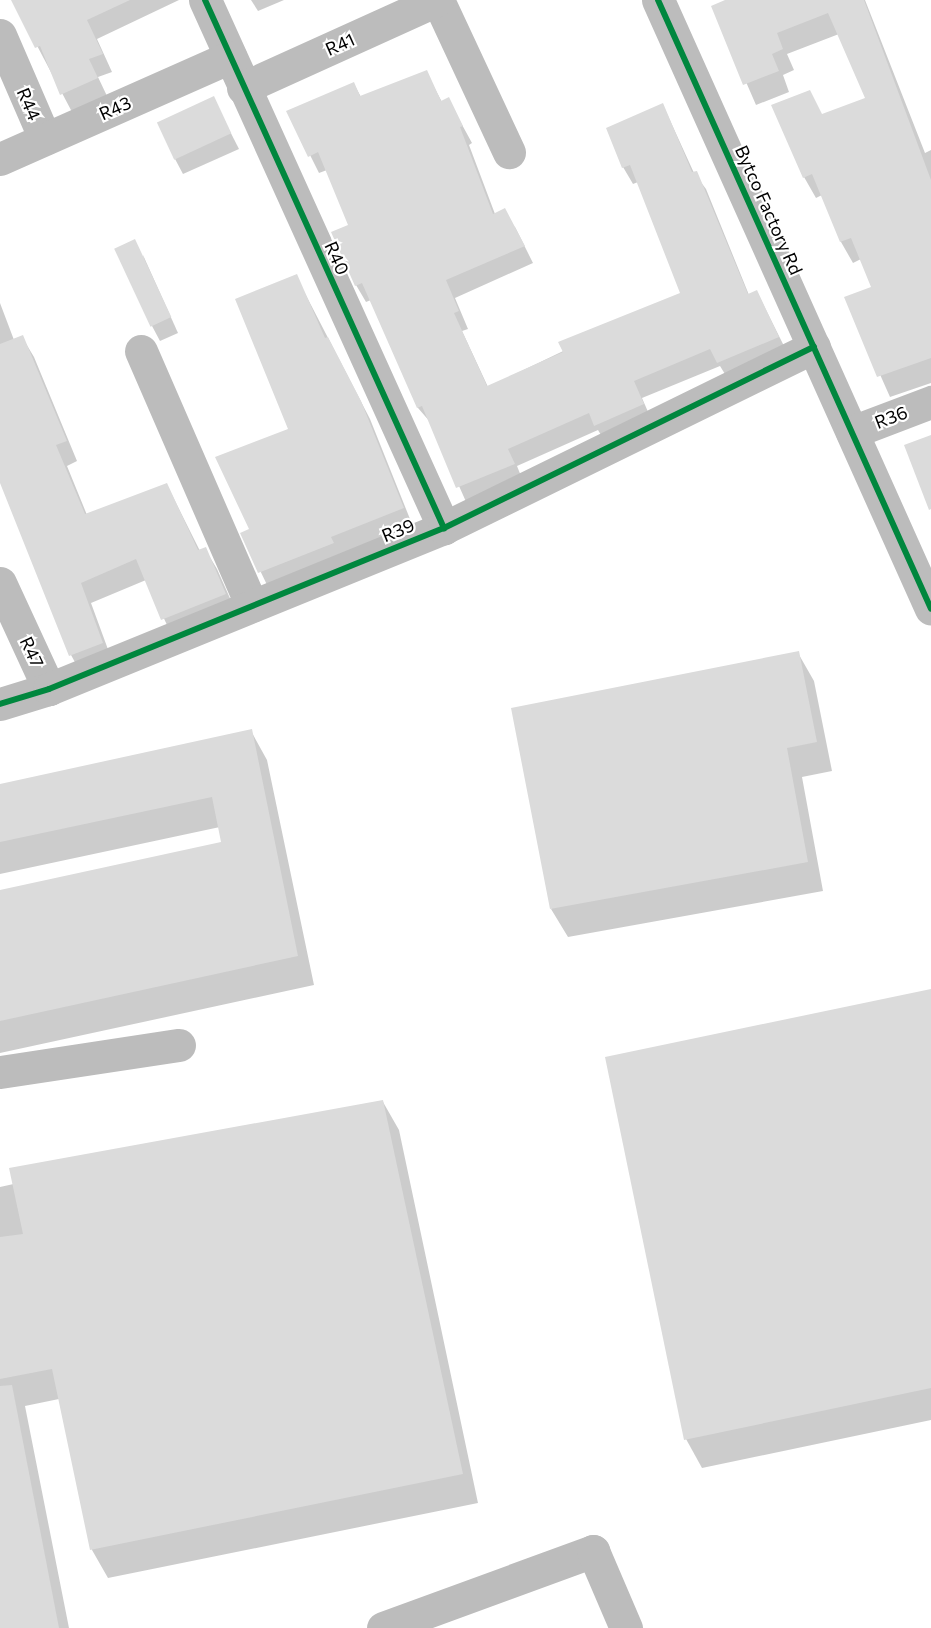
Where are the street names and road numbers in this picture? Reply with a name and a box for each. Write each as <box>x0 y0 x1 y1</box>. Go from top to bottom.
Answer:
street label: R41 <box>322 28 358 60</box>
street label: R44 <box>13 84 45 124</box>
street label: R43 <box>96 91 134 125</box>
street label: Bytco Factory Rd <box>731 142 807 278</box>
street label: R40 <box>320 238 354 278</box>
street label: R36 <box>872 401 910 433</box>
street label: R39 <box>379 514 417 546</box>
street label: R47 <box>15 633 49 671</box>

